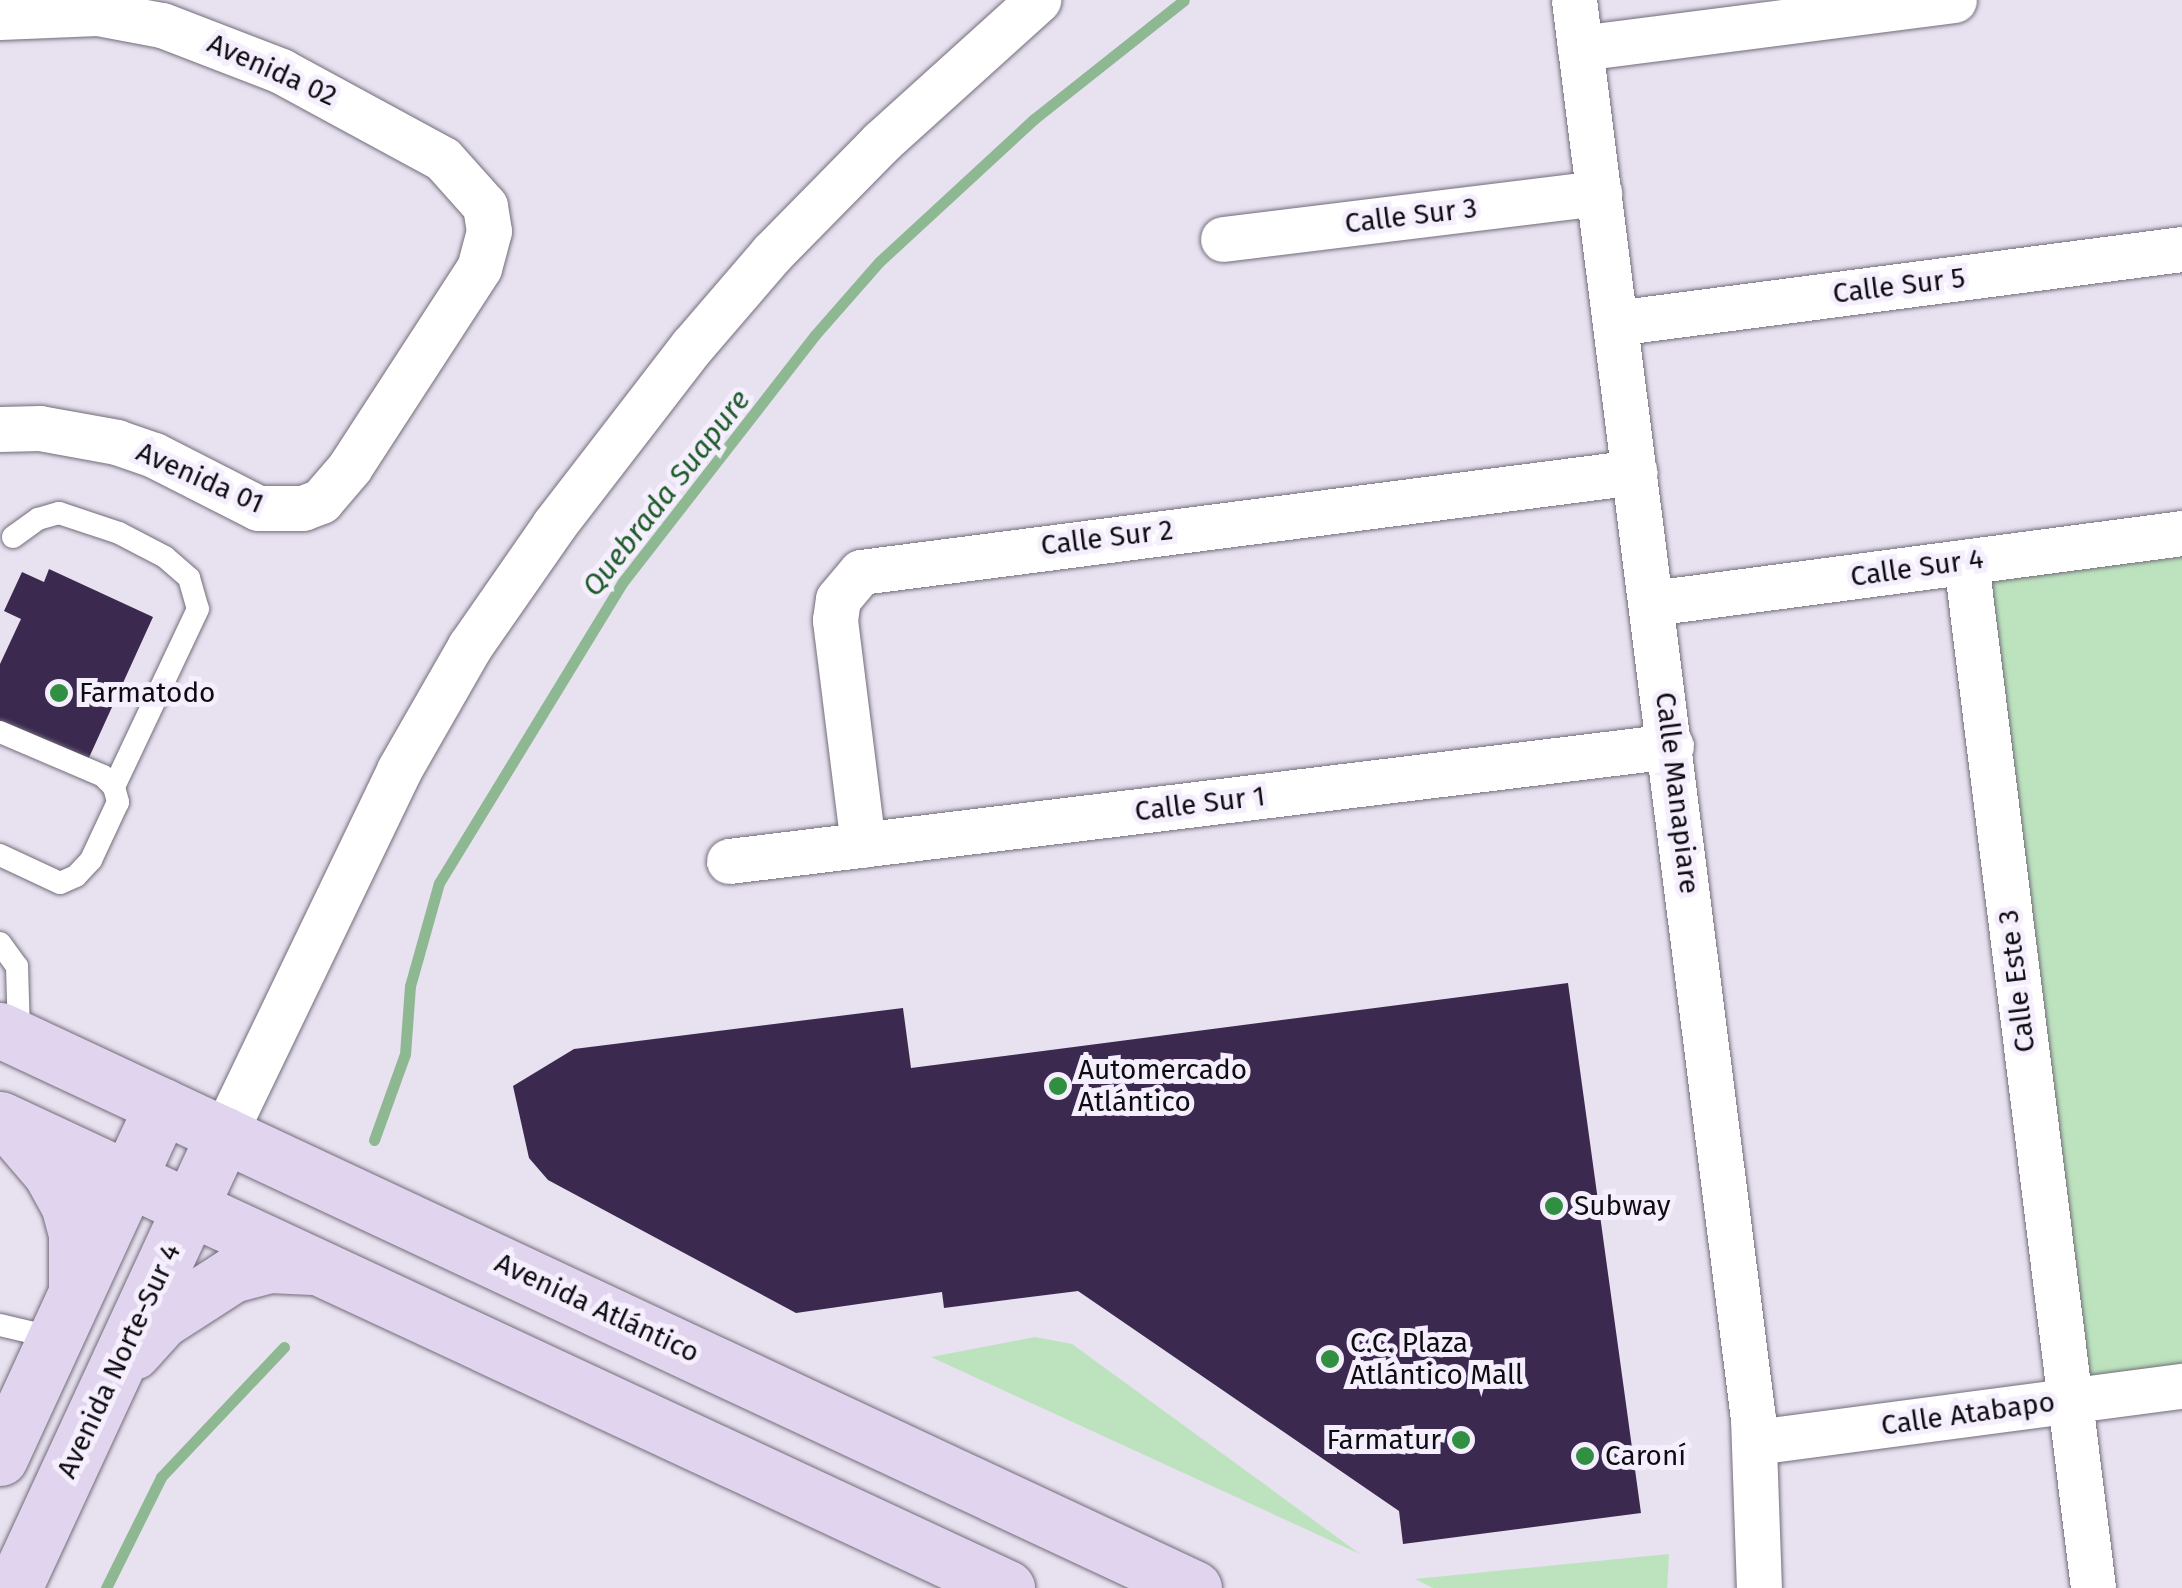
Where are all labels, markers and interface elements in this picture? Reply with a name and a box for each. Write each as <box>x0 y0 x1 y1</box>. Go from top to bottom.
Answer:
street label: Avenida 02 <box>202 27 342 113</box>
street label: Calle Sur 3 <box>1343 191 1479 241</box>
street label: Calle Sur 5 <box>1831 261 1967 311</box>
water label: Quebrada Suapure <box>574 383 758 603</box>
street label: Avenida 01 <box>131 435 269 521</box>
street label: Calle Sur 2 <box>1039 513 1175 563</box>
street label: Calle Sur 4 <box>1848 542 1986 594</box>
place label: Farmatodo <box>79 676 215 710</box>
marker: Farmatodo <box>48 682 70 704</box>
street label: Calle Manapiare <box>1648 690 1706 896</box>
street label: Calle Sur 1 <box>1133 779 1267 829</box>
street label: Calle Este 3 <box>1992 908 2042 1054</box>
place label: Automercado Atlántico <box>1078 1053 1247 1119</box>
marker: Automercado Atlántico <box>1047 1075 1069 1097</box>
place label: Subway <box>1574 1189 1671 1223</box>
marker: Subway <box>1543 1195 1565 1217</box>
street label: Avenida Norte-Sur 4 <box>50 1238 188 1484</box>
street label: Avenida Atlántico <box>490 1246 704 1370</box>
place label: C.C. Plaza Atlántico Mall <box>1350 1326 1523 1392</box>
marker: C.C. Plaza Atlántico Mall <box>1319 1348 1341 1370</box>
street label: Calle Atabapo <box>1879 1385 2057 1443</box>
place label: Farmatur <box>1326 1423 1441 1457</box>
marker: Farmatur <box>1450 1429 1472 1451</box>
place label: Caroní <box>1605 1439 1686 1473</box>
marker: Caroní <box>1574 1445 1596 1467</box>

